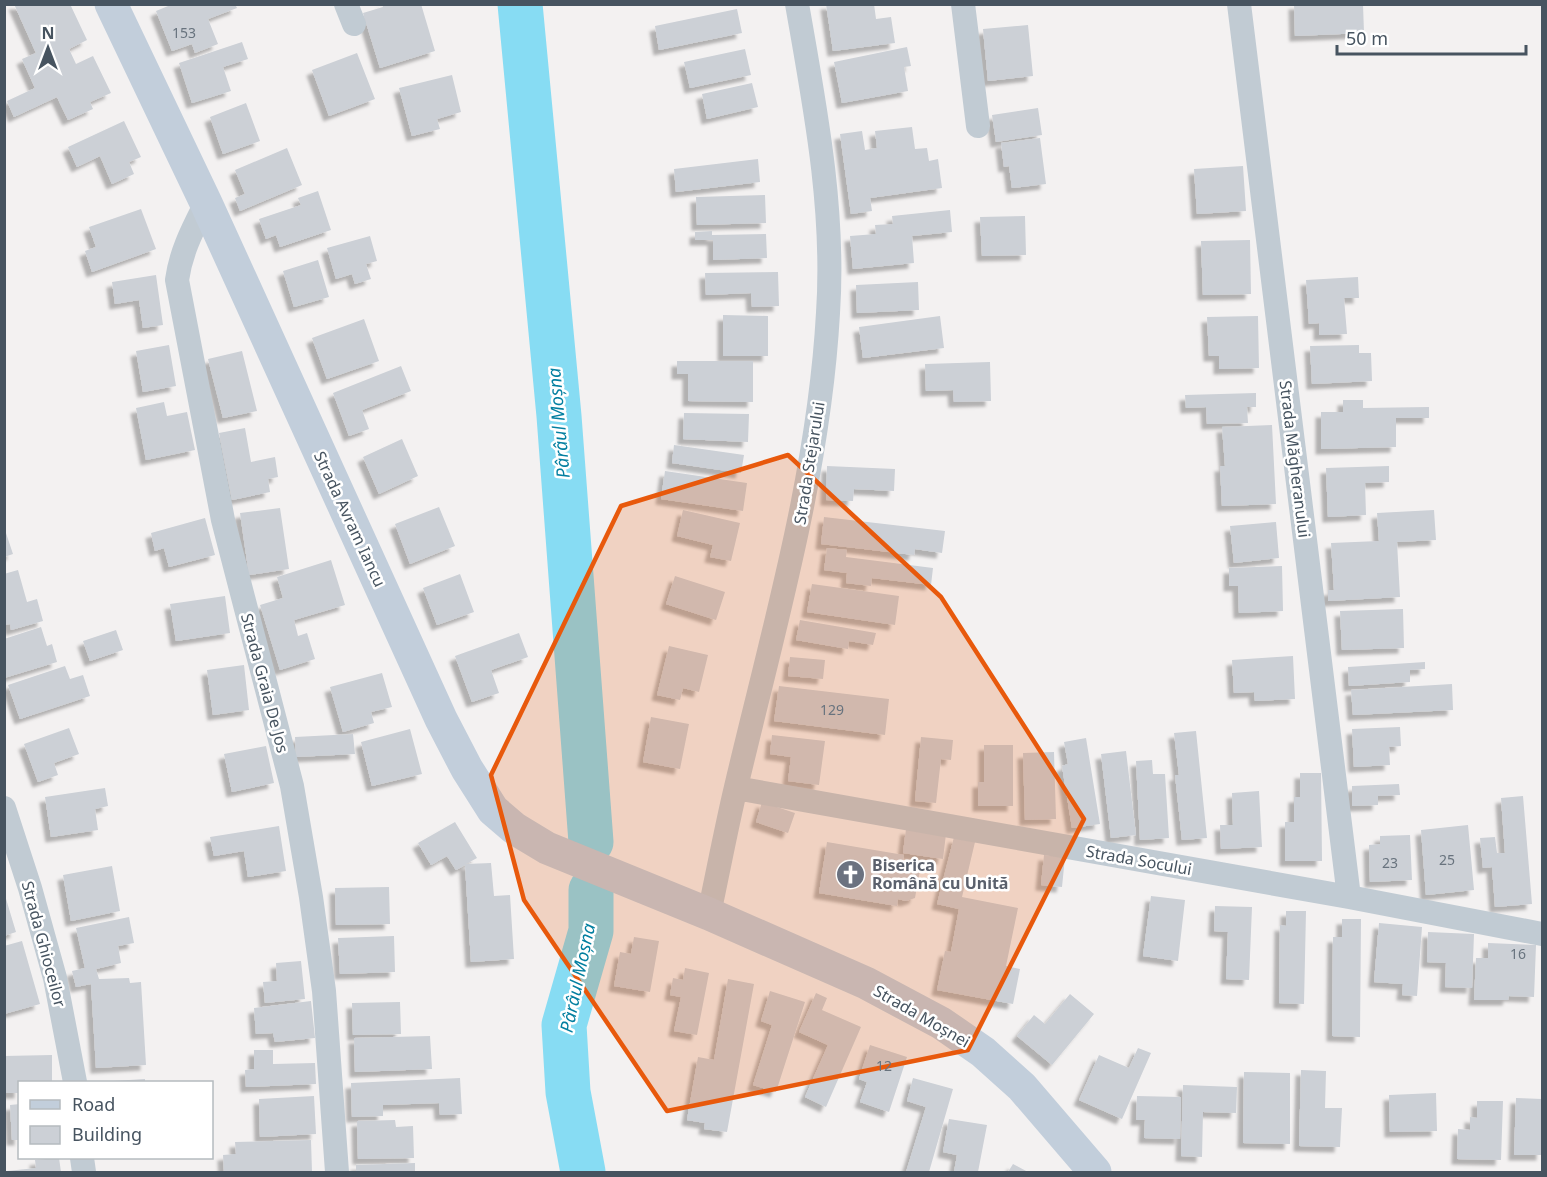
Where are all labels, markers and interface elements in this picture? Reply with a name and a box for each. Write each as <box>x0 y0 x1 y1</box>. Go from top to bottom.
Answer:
north arrow <box>18 18 78 78</box>
scale bar <box>1337 18 1526 56</box>
text: N <box>41 22 55 44</box>
house number: 153 <box>172 23 196 42</box>
text: 50 m <box>1346 26 1388 50</box>
water label: Pârâul Moșna <box>541 367 575 479</box>
street label: Strada Măgheranului <box>1274 379 1316 539</box>
street label: Strada Stejarului <box>788 400 830 526</box>
street label: Strada Avram Iancu <box>309 448 391 590</box>
street label: Strada Graia De Jos <box>236 611 294 755</box>
house number: 129 <box>820 700 844 719</box>
street label: Strada Socului <box>1084 840 1194 880</box>
house number: 25 <box>1439 850 1455 869</box>
house number: 23 <box>1382 853 1398 872</box>
place label: Biserica Română cu Unită <box>872 854 1008 894</box>
church icon: Biserica Română cu Unită <box>835 858 867 890</box>
street label: Strada Ghioceilor <box>17 879 71 1010</box>
water label: Pârâul Moșna <box>554 921 600 1035</box>
house number: 16 <box>1510 944 1526 963</box>
street label: Strada Moșnei <box>870 980 974 1052</box>
house number: 12 <box>876 1056 892 1075</box>
legend <box>18 1081 213 1159</box>
text: Road <box>72 1092 115 1116</box>
text: Building <box>72 1122 142 1146</box>

